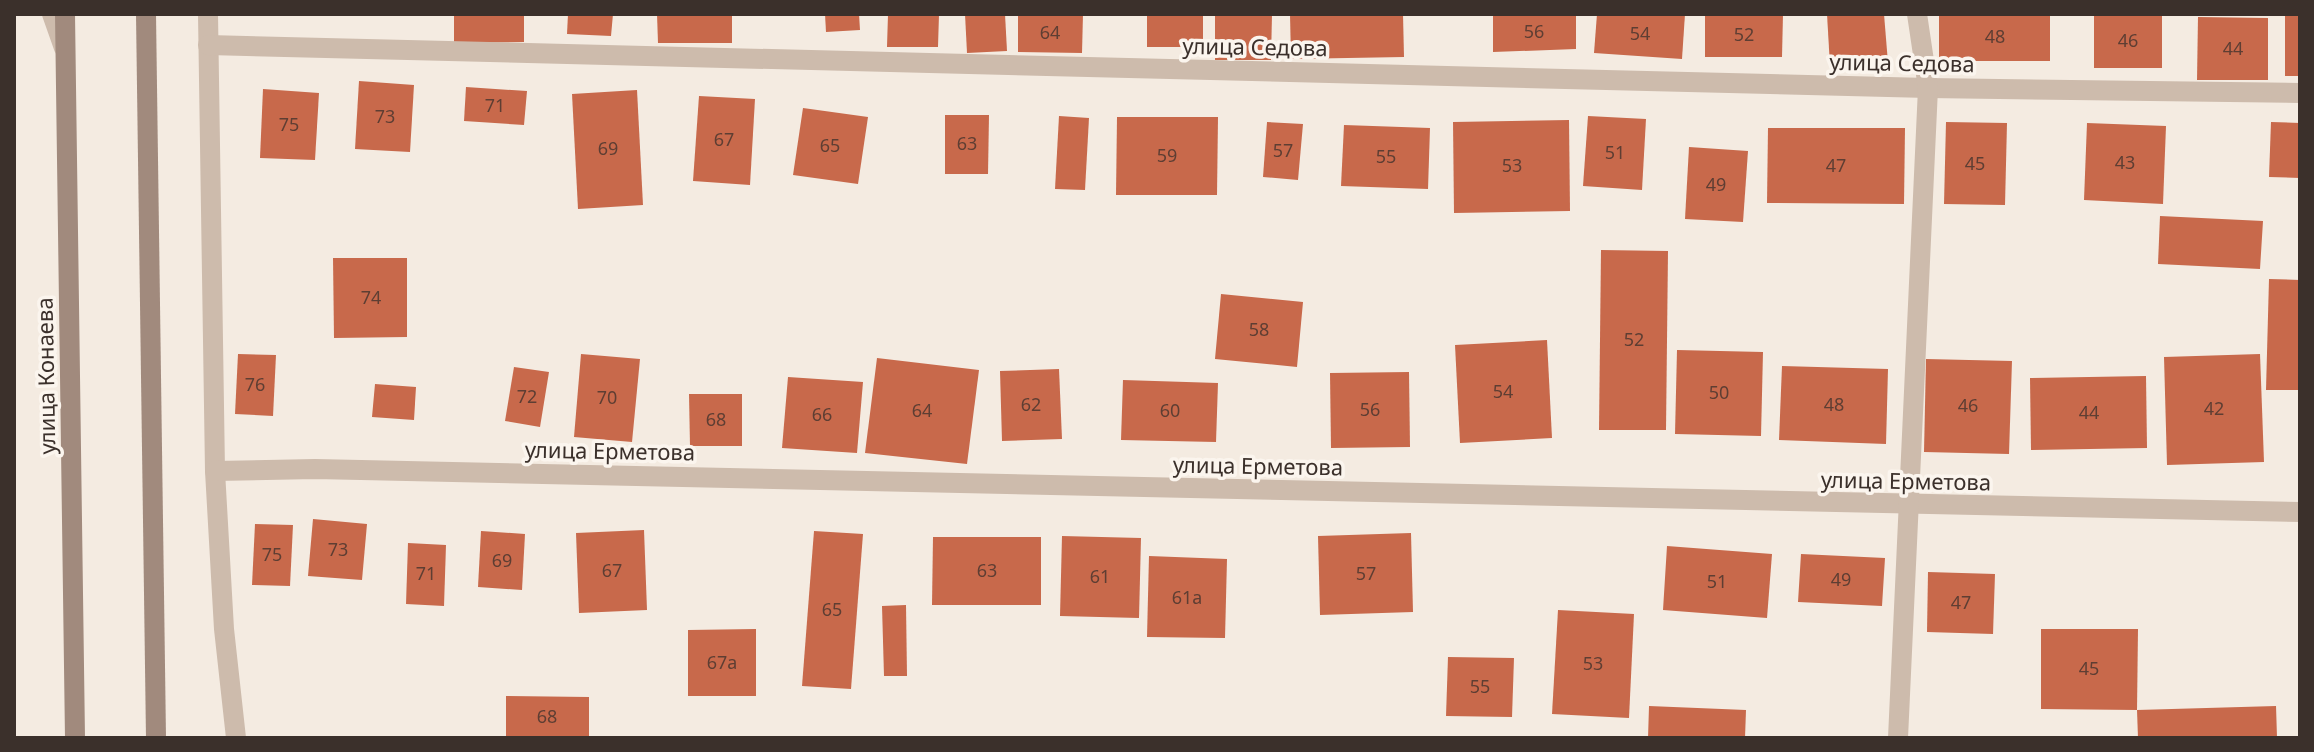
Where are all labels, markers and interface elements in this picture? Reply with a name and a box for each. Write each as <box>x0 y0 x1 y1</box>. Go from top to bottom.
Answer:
house number: 56 <box>1524 19 1544 43</box>
house number: 64 <box>1040 20 1060 44</box>
house number: 54 <box>1630 21 1650 45</box>
house number: 52 <box>1734 22 1754 46</box>
house number: 48 <box>1985 24 2005 48</box>
house number: 46 <box>2118 28 2138 52</box>
street label: улица Седова <box>1182 30 1328 62</box>
house number: 44 <box>2223 36 2243 60</box>
street label: улица Седова <box>1829 46 1975 78</box>
house number: 71 <box>485 93 505 117</box>
house number: 73 <box>375 104 395 128</box>
house number: 75 <box>279 112 299 136</box>
house number: 67 <box>714 127 734 151</box>
house number: 63 <box>957 131 977 155</box>
house number: 65 <box>820 133 840 157</box>
house number: 69 <box>598 136 618 160</box>
house number: 57 <box>1273 138 1293 162</box>
house number: 51 <box>1605 140 1625 164</box>
house number: 59 <box>1157 143 1177 167</box>
house number: 55 <box>1376 144 1396 168</box>
house number: 43 <box>2115 150 2135 174</box>
house number: 45 <box>1965 151 1985 175</box>
house number: 53 <box>1502 153 1522 177</box>
house number: 47 <box>1826 153 1846 177</box>
house number: 49 <box>1706 172 1726 196</box>
house number: 74 <box>361 285 381 309</box>
street label: улица Конаева <box>29 297 61 455</box>
house number: 58 <box>1249 317 1269 341</box>
house number: 52 <box>1624 327 1644 351</box>
house number: 76 <box>245 372 265 396</box>
house number: 54 <box>1493 379 1513 403</box>
house number: 50 <box>1709 380 1729 404</box>
house number: 72 <box>517 384 537 408</box>
house number: 70 <box>597 385 617 409</box>
house number: 62 <box>1021 392 1041 416</box>
house number: 48 <box>1824 392 1844 416</box>
house number: 46 <box>1958 393 1978 417</box>
house number: 42 <box>2204 396 2224 420</box>
house number: 56 <box>1360 397 1380 421</box>
house number: 64 <box>912 398 932 422</box>
house number: 60 <box>1160 398 1180 422</box>
house number: 44 <box>2079 400 2099 424</box>
house number: 66 <box>812 402 832 426</box>
house number: 68 <box>706 407 726 431</box>
street label: улица Ерметова <box>525 434 695 466</box>
street label: улица Ерметова <box>1173 449 1343 481</box>
street label: улица Ерметова <box>1821 464 1991 496</box>
house number: 73 <box>328 537 348 561</box>
house number: 75 <box>262 542 282 566</box>
house number: 69 <box>492 548 512 572</box>
house number: 67 <box>602 558 622 582</box>
house number: 63 <box>977 558 997 582</box>
house number: 71 <box>416 561 436 585</box>
house number: 57 <box>1356 561 1376 585</box>
house number: 61 <box>1090 564 1110 588</box>
house number: 49 <box>1831 567 1851 591</box>
house number: 51 <box>1707 569 1727 593</box>
house number: 61а <box>1172 585 1202 609</box>
house number: 47 <box>1951 590 1971 614</box>
house number: 65 <box>822 597 842 621</box>
house number: 67а <box>707 650 737 674</box>
house number: 53 <box>1583 651 1603 675</box>
house number: 45 <box>2079 656 2099 680</box>
house number: 55 <box>1470 674 1490 698</box>
house number: 68 <box>537 704 557 728</box>

